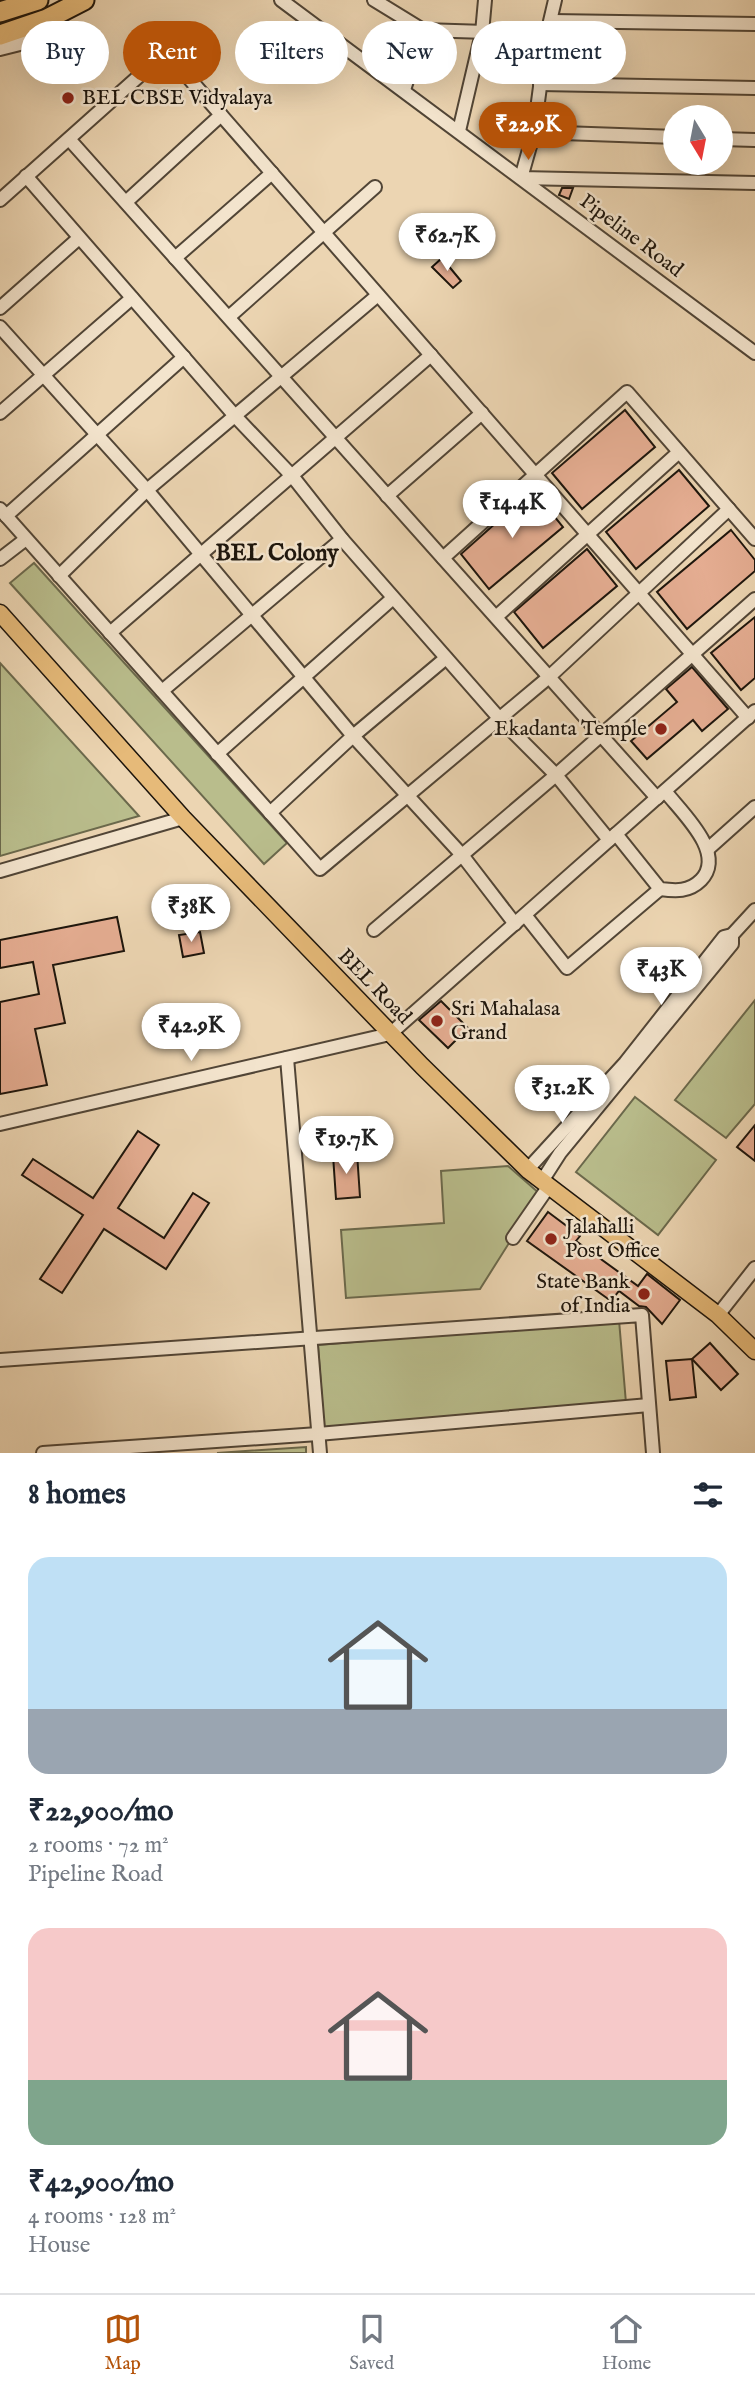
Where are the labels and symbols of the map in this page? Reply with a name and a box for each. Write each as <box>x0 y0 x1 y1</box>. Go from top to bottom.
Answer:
place label: BEL CBSE Vidyalaya <box>82 85 273 112</box>
marker: BEL CBSE Vidyalaya <box>60 90 76 106</box>
pin: ₹22.9K <box>471 102 585 162</box>
north arrow <box>663 105 733 175</box>
street label: Pipeline Road <box>574 188 689 284</box>
pin: ₹62.7K <box>390 214 504 273</box>
pin: ₹14.4K <box>455 480 569 540</box>
district label: BEL Colony <box>215 539 339 568</box>
place label: Ekadanta Temple <box>494 716 647 743</box>
marker: Ekadanta Temple <box>653 721 669 737</box>
pin: ₹38K <box>150 884 232 944</box>
street label: BEL Road <box>331 943 417 1031</box>
pin: ₹43K <box>620 948 702 1007</box>
place label: Sri Mahalasa Grand <box>451 996 561 1047</box>
pin: ₹42.9K <box>134 1004 248 1063</box>
marker: Sri Mahalasa Grand <box>429 1013 445 1029</box>
pin: ₹31.2K <box>505 1066 619 1125</box>
pin: ₹19.7K <box>289 1116 403 1176</box>
place label: Jalahalli Post Office <box>563 1214 660 1265</box>
marker: Jalahalli Post Office <box>543 1231 559 1247</box>
place label: State Bank of India <box>536 1269 631 1320</box>
marker: State Bank of India <box>636 1286 652 1302</box>

